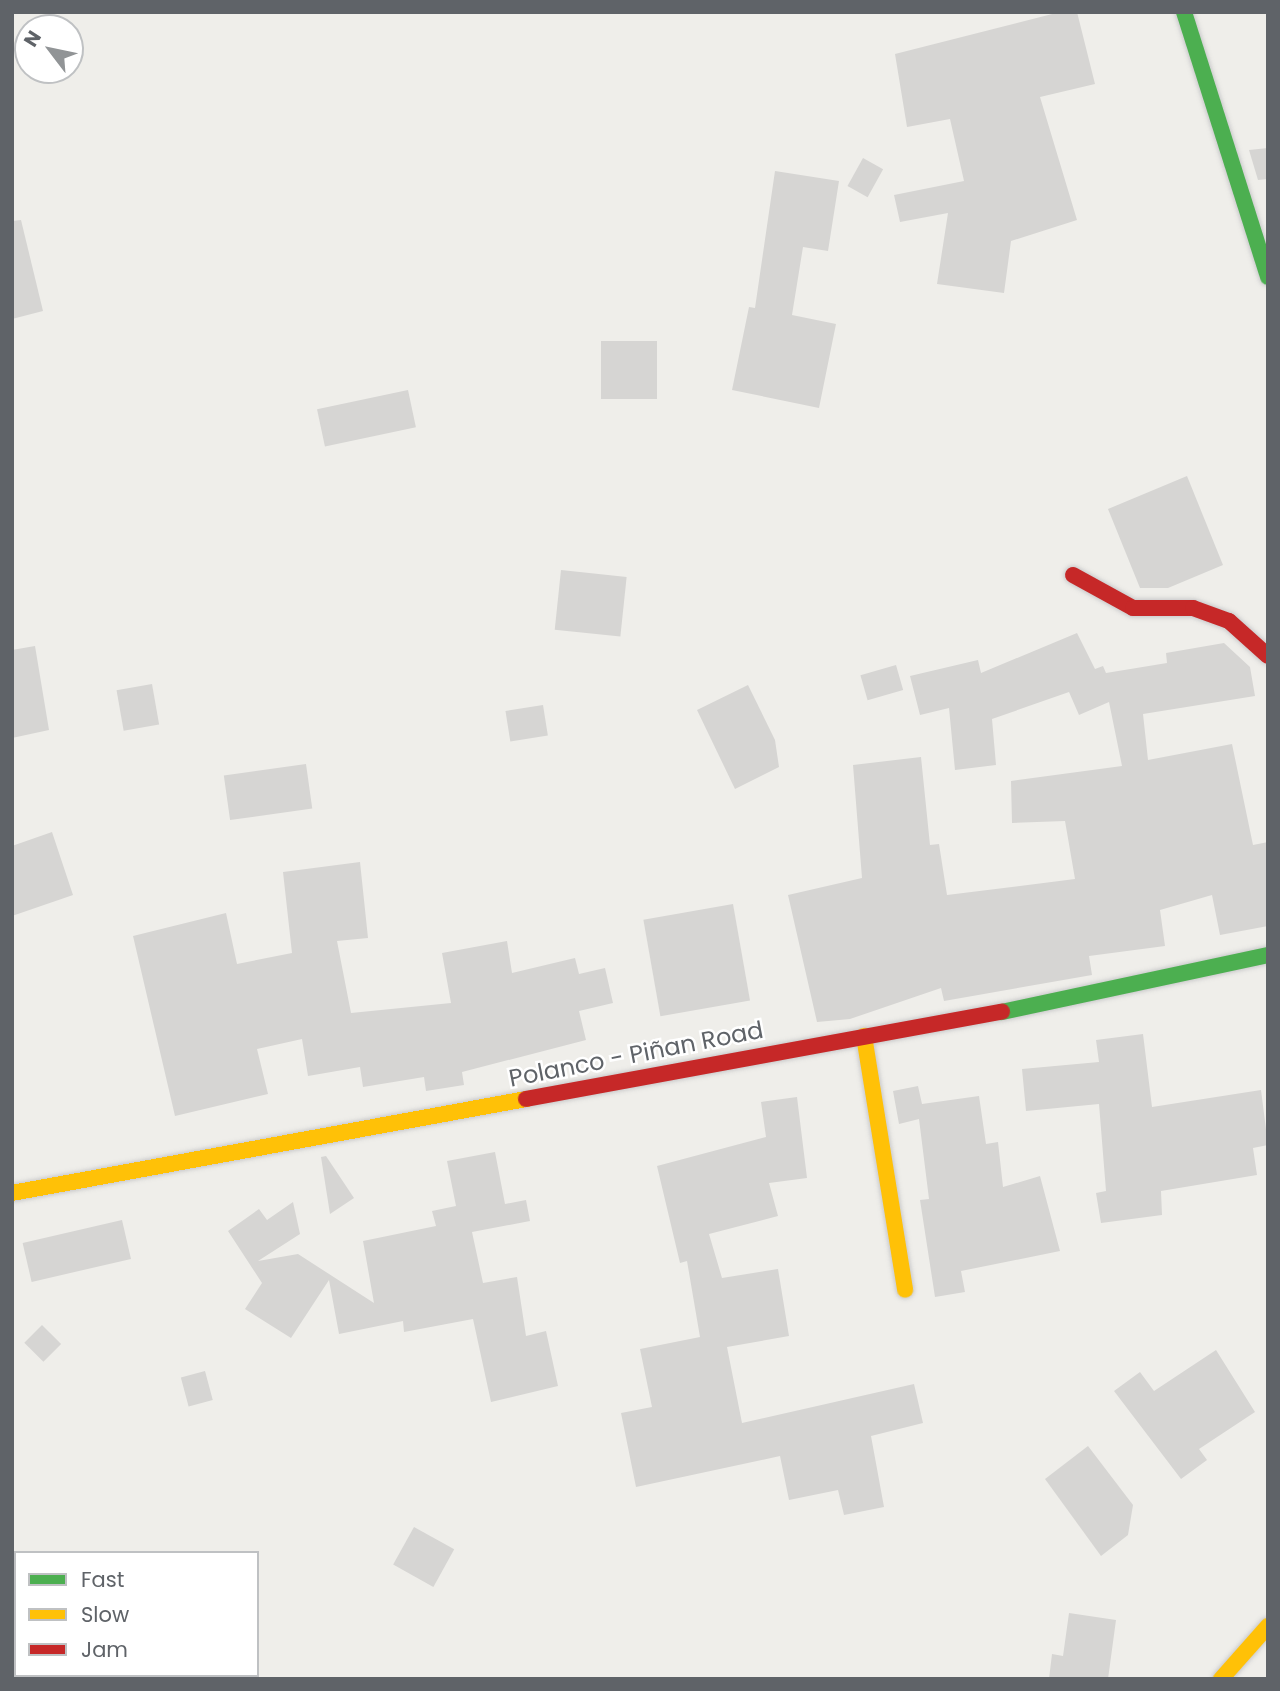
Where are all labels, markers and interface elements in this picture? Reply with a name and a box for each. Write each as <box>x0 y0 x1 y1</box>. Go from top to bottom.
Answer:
north arrow <box>14 14 84 84</box>
text: N <box>17 25 48 52</box>
street label: Polanco - Piñan Road <box>506 1015 766 1093</box>
legend <box>14 1551 259 1677</box>
text: Fast <box>81 1565 124 1594</box>
text: Slow <box>81 1600 129 1629</box>
text: Jam <box>81 1635 128 1664</box>

